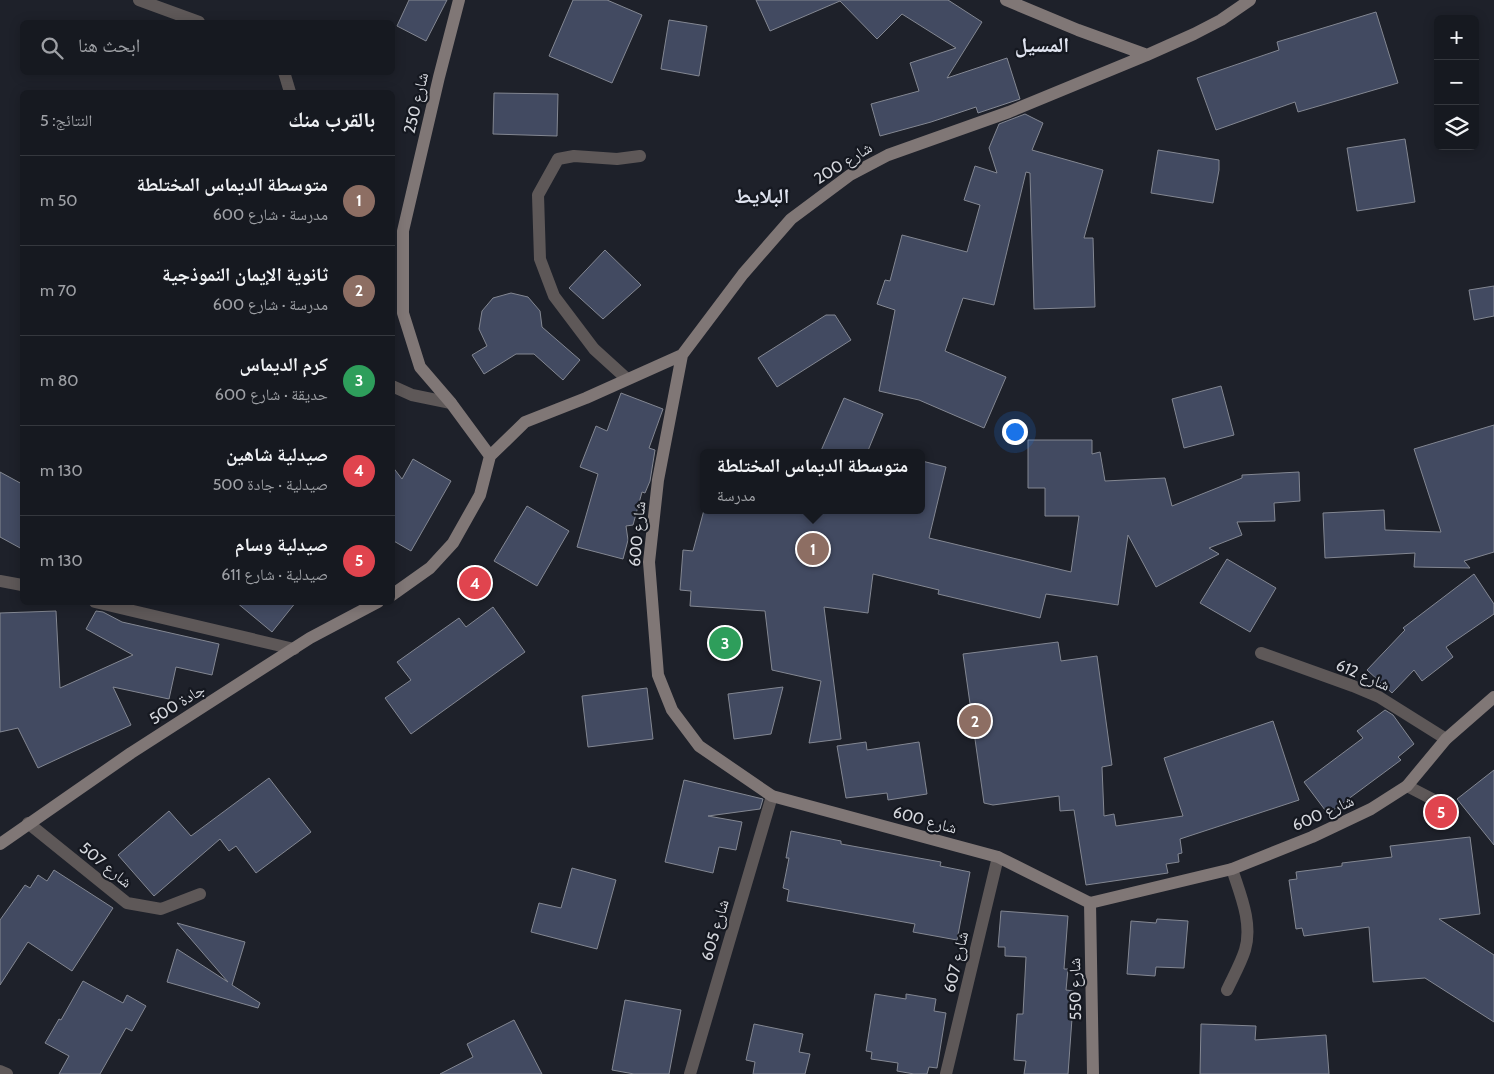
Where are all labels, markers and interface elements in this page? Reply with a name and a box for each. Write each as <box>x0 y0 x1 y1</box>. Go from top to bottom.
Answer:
map controls <box>1434 15 1479 150</box>
button: + <box>1434 15 1479 60</box>
search box <box>20 20 395 75</box>
district label: المسيل <box>1015 32 1069 58</box>
icon: search <box>38 34 66 62</box>
text: ابحث هنا <box>78 34 140 57</box>
button: − <box>1434 60 1479 105</box>
street label: شارع 250 <box>400 71 433 136</box>
button: layers <box>1434 105 1479 150</box>
text: بالقرب منك <box>288 107 375 132</box>
text: النتائج: 5 <box>40 111 92 130</box>
street label: شارع 200 <box>811 138 876 189</box>
text: متوسطة الديماس المختلطة <box>136 173 328 196</box>
district label: البلايط <box>735 183 789 208</box>
text: 50 m <box>40 191 77 210</box>
text: 1 <box>356 191 362 210</box>
text: مدرسة · شارع 600 <box>213 205 328 224</box>
text: ثانوية الإيمان النموذجية <box>162 263 328 286</box>
text: 70 m <box>40 281 77 300</box>
text: 2 <box>355 281 363 300</box>
text: مدرسة · شارع 600 <box>213 295 328 314</box>
text: كرم الديماس <box>240 353 328 376</box>
text: 80 m <box>40 371 79 390</box>
text: 3 <box>355 371 363 390</box>
text: حديقة · شارع 600 <box>215 385 328 404</box>
your location <box>1002 419 1028 445</box>
text: صيدلية شاهين <box>226 443 328 466</box>
popup <box>700 449 925 514</box>
text: متوسطة الديماس المختلطة <box>717 454 908 477</box>
text: 130 m <box>40 461 83 480</box>
text: 4 <box>354 461 364 480</box>
text: صيدلية · جادة 500 <box>213 475 328 494</box>
text: مدرسة <box>717 486 756 505</box>
street label: شارع 600 <box>625 501 650 568</box>
pin: 1 <box>797 530 829 568</box>
text: صيدلية وسام <box>235 533 328 556</box>
text: 130 m <box>40 551 83 570</box>
text: 5 <box>355 551 363 570</box>
pin: 4 <box>459 564 491 602</box>
text: صيدلية · شارع 611 <box>221 565 328 584</box>
pin: 3 <box>709 624 741 662</box>
street label: شارع 612 <box>1333 655 1393 696</box>
street label: جادة 500 <box>146 680 208 728</box>
pin: 2 <box>959 702 991 740</box>
street label: شارع 600 <box>1289 791 1357 836</box>
pin: 5 <box>1425 793 1457 831</box>
street label: شارع 600 <box>891 802 959 839</box>
street label: شارع 507 <box>75 838 136 893</box>
street label: شارع 605 <box>697 897 734 963</box>
street label: شارع 607 <box>940 930 973 995</box>
street label: شارع 550 <box>1065 958 1086 1020</box>

